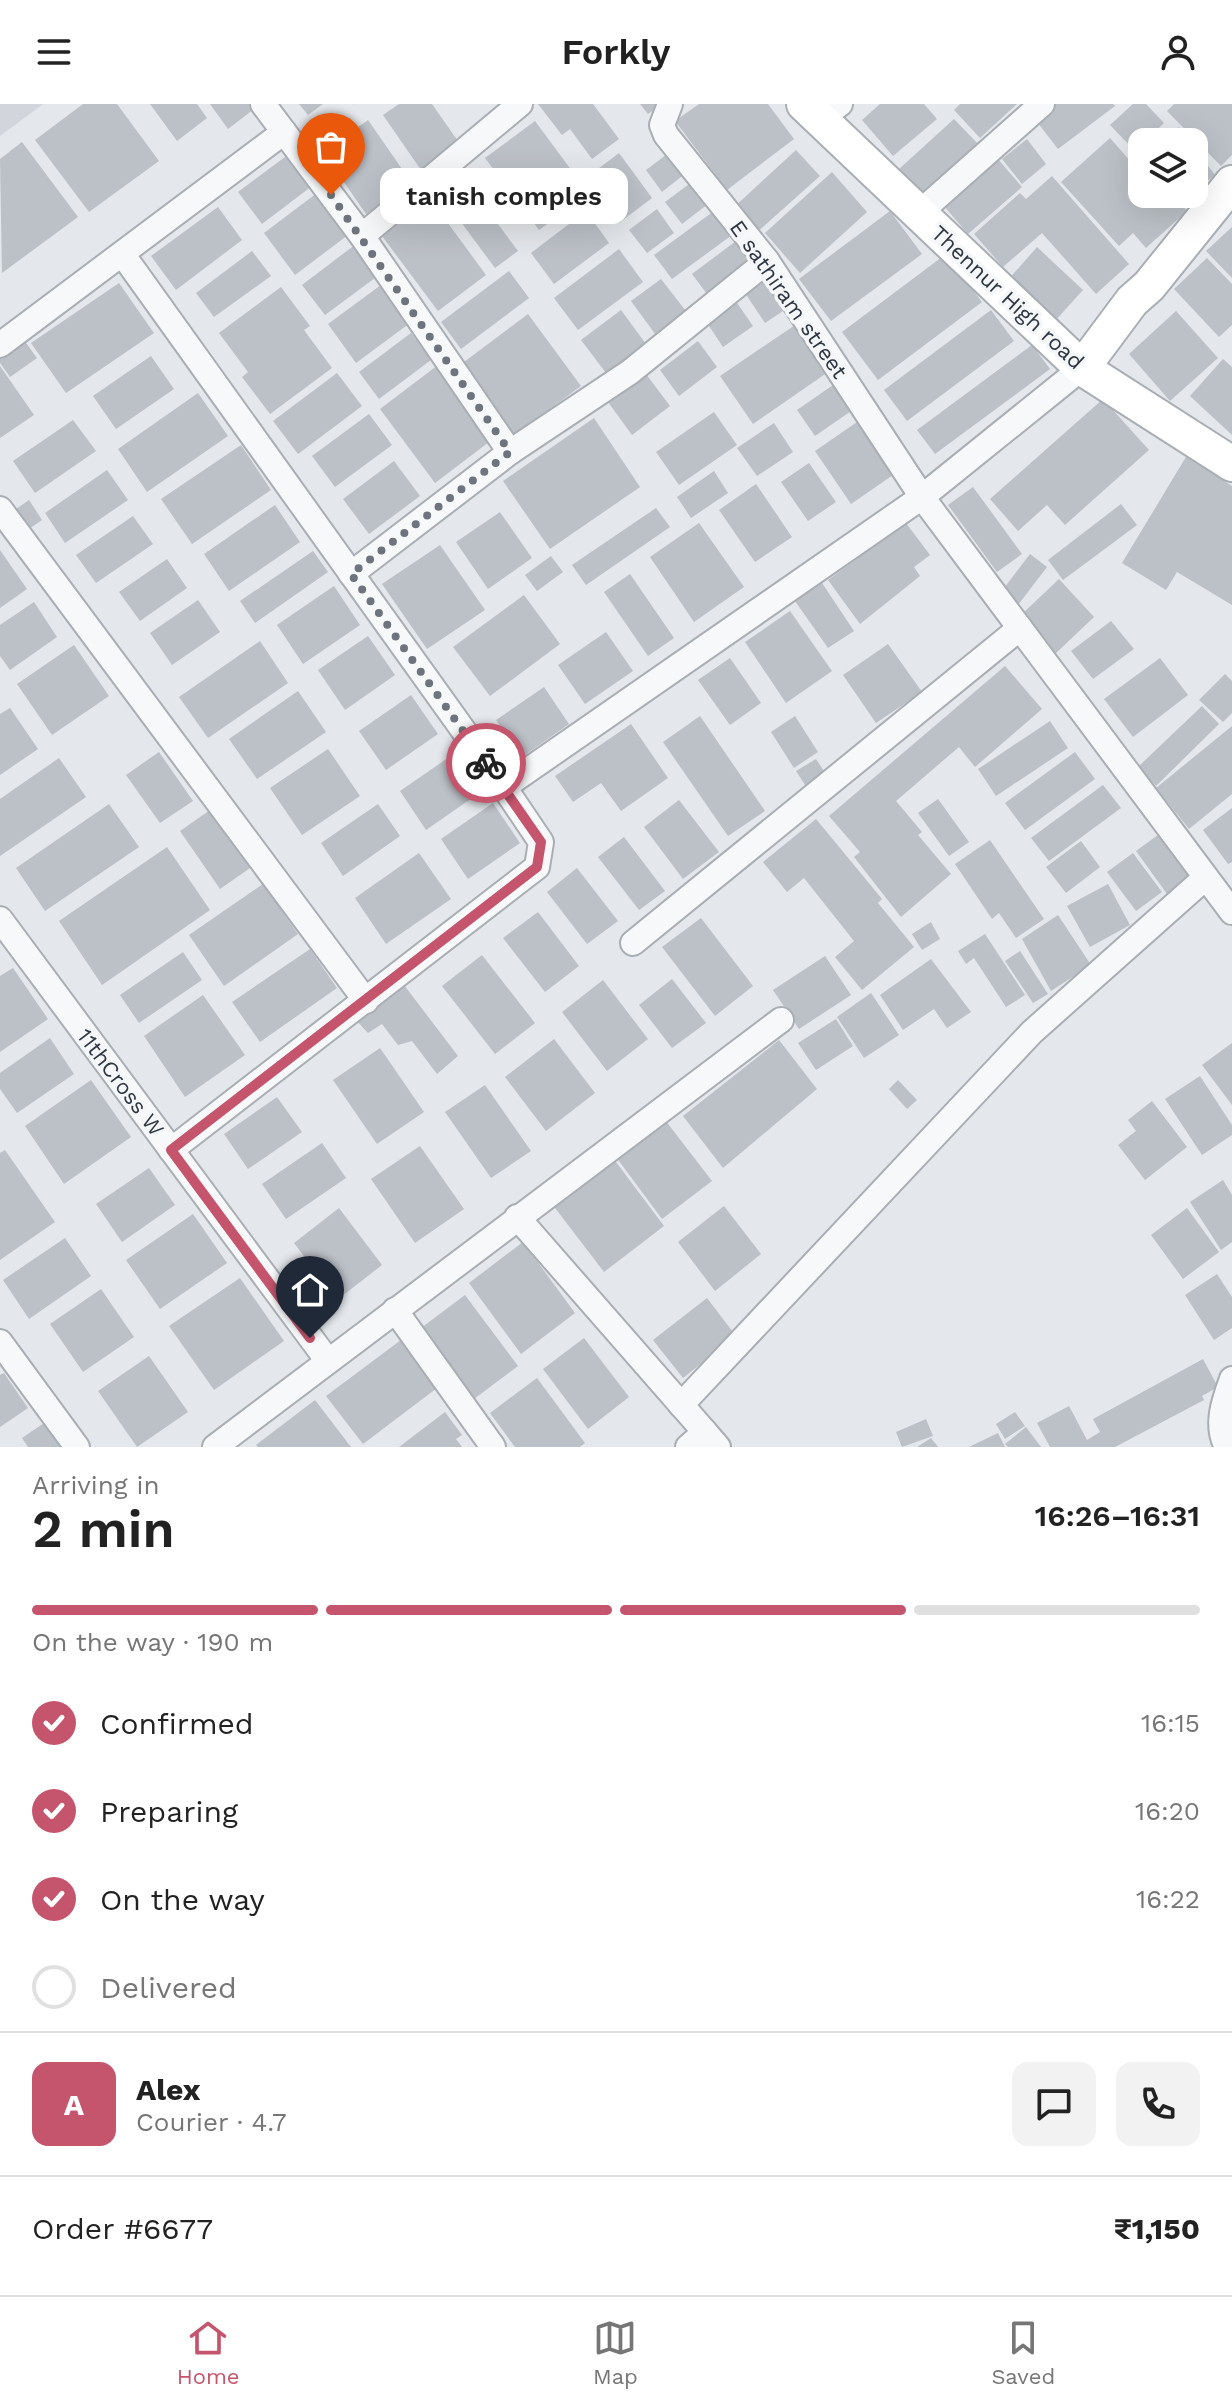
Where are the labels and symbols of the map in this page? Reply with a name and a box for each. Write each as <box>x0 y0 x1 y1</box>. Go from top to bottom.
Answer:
pin <box>297 113 365 195</box>
callout: tanish comples <box>379 167 627 223</box>
street label: E sathiram street <box>725 215 852 383</box>
street label: Thennur High road <box>926 220 1089 374</box>
courier <box>446 723 526 803</box>
street label: 11thCross W <box>72 1024 169 1141</box>
pin <box>276 1256 344 1338</box>

